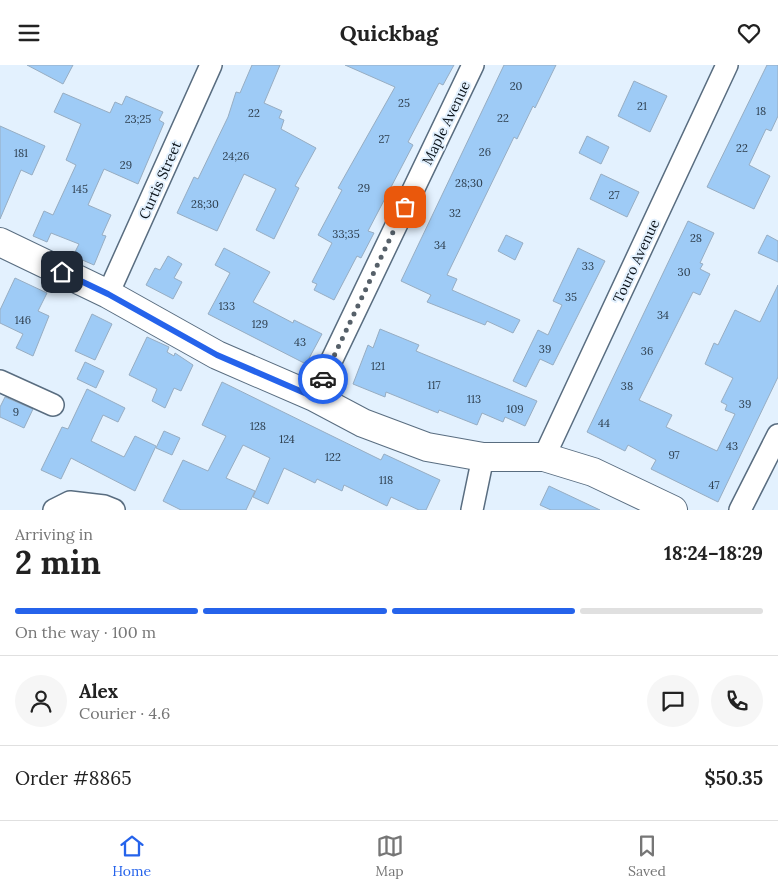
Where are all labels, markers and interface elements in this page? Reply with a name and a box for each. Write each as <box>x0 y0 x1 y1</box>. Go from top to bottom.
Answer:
icon: menu <box>15 19 43 47</box>
text: Quickbag <box>340 19 438 47</box>
icon: heart <box>735 19 763 47</box>
street label: Maple Avenue <box>418 78 474 168</box>
house number: 20 <box>510 79 523 93</box>
house number: 25 <box>398 96 410 110</box>
house number: 21 <box>637 99 647 113</box>
house number: 18 <box>756 104 766 118</box>
house number: 22 <box>248 106 260 120</box>
house number: 22 <box>497 111 509 125</box>
house number: 23;25 <box>125 112 151 126</box>
house number: 27 <box>379 132 389 146</box>
street label: Curtis Street <box>135 138 185 222</box>
house number: 22 <box>736 141 748 155</box>
house number: 26 <box>479 145 491 159</box>
house number: 181 <box>14 146 28 160</box>
house number: 24;26 <box>223 149 249 163</box>
house number: 29 <box>120 158 132 172</box>
house number: 28;30 <box>455 176 483 190</box>
house number: 29 <box>358 181 370 195</box>
house number: 145 <box>72 182 88 196</box>
pin <box>384 186 426 228</box>
house number: 27 <box>609 188 619 202</box>
icon: bag <box>391 193 419 221</box>
house number: 28;30 <box>191 197 219 211</box>
house number: 32 <box>449 206 461 220</box>
street label: Touro Avenue <box>609 216 663 306</box>
house number: 33;35 <box>332 227 360 241</box>
house number: 28 <box>690 231 702 245</box>
house number: 34 <box>434 238 446 252</box>
pin <box>41 251 83 293</box>
icon: home <box>48 258 76 286</box>
house number: 33 <box>582 259 594 273</box>
house number: 30 <box>678 265 691 279</box>
house number: 35 <box>565 290 577 304</box>
house number: 133 <box>219 299 235 313</box>
house number: 34 <box>657 308 669 322</box>
house number: 146 <box>15 313 31 327</box>
house number: 129 <box>252 317 268 331</box>
house number: 43 <box>294 335 306 349</box>
house number: 39 <box>539 342 551 356</box>
house number: 36 <box>641 344 653 358</box>
courier <box>298 354 348 404</box>
house number: 121 <box>371 359 385 373</box>
icon: car <box>309 365 337 393</box>
house number: 117 <box>427 378 441 392</box>
house number: 38 <box>621 379 633 393</box>
house number: 113 <box>467 392 481 406</box>
house number: 39 <box>739 397 751 411</box>
house number: 109 <box>506 402 524 416</box>
house number: 9 <box>13 405 19 419</box>
house number: 44 <box>598 416 610 430</box>
house number: 128 <box>250 419 266 433</box>
house number: 124 <box>279 432 295 446</box>
house number: 43 <box>726 439 738 453</box>
house number: 97 <box>668 448 680 462</box>
house number: 122 <box>325 450 341 464</box>
house number: 118 <box>379 473 393 487</box>
house number: 47 <box>708 478 720 492</box>
text: Arriving in <box>15 524 93 544</box>
text: 18:24–18:29 <box>664 541 763 565</box>
text: 2 min <box>15 542 101 583</box>
text: On the way · 100 m <box>15 622 156 642</box>
button: person <box>15 675 67 727</box>
button: chat <box>647 675 699 727</box>
button: phone <box>711 675 763 727</box>
text: Alex <box>79 679 118 703</box>
text: Courier · 4.6 <box>79 703 170 723</box>
text: Order #8865 <box>15 766 132 790</box>
text: $50.35 <box>704 766 763 790</box>
tab: Home <box>112 832 151 880</box>
tab: Map <box>375 832 404 880</box>
tab: Saved <box>628 832 666 880</box>

